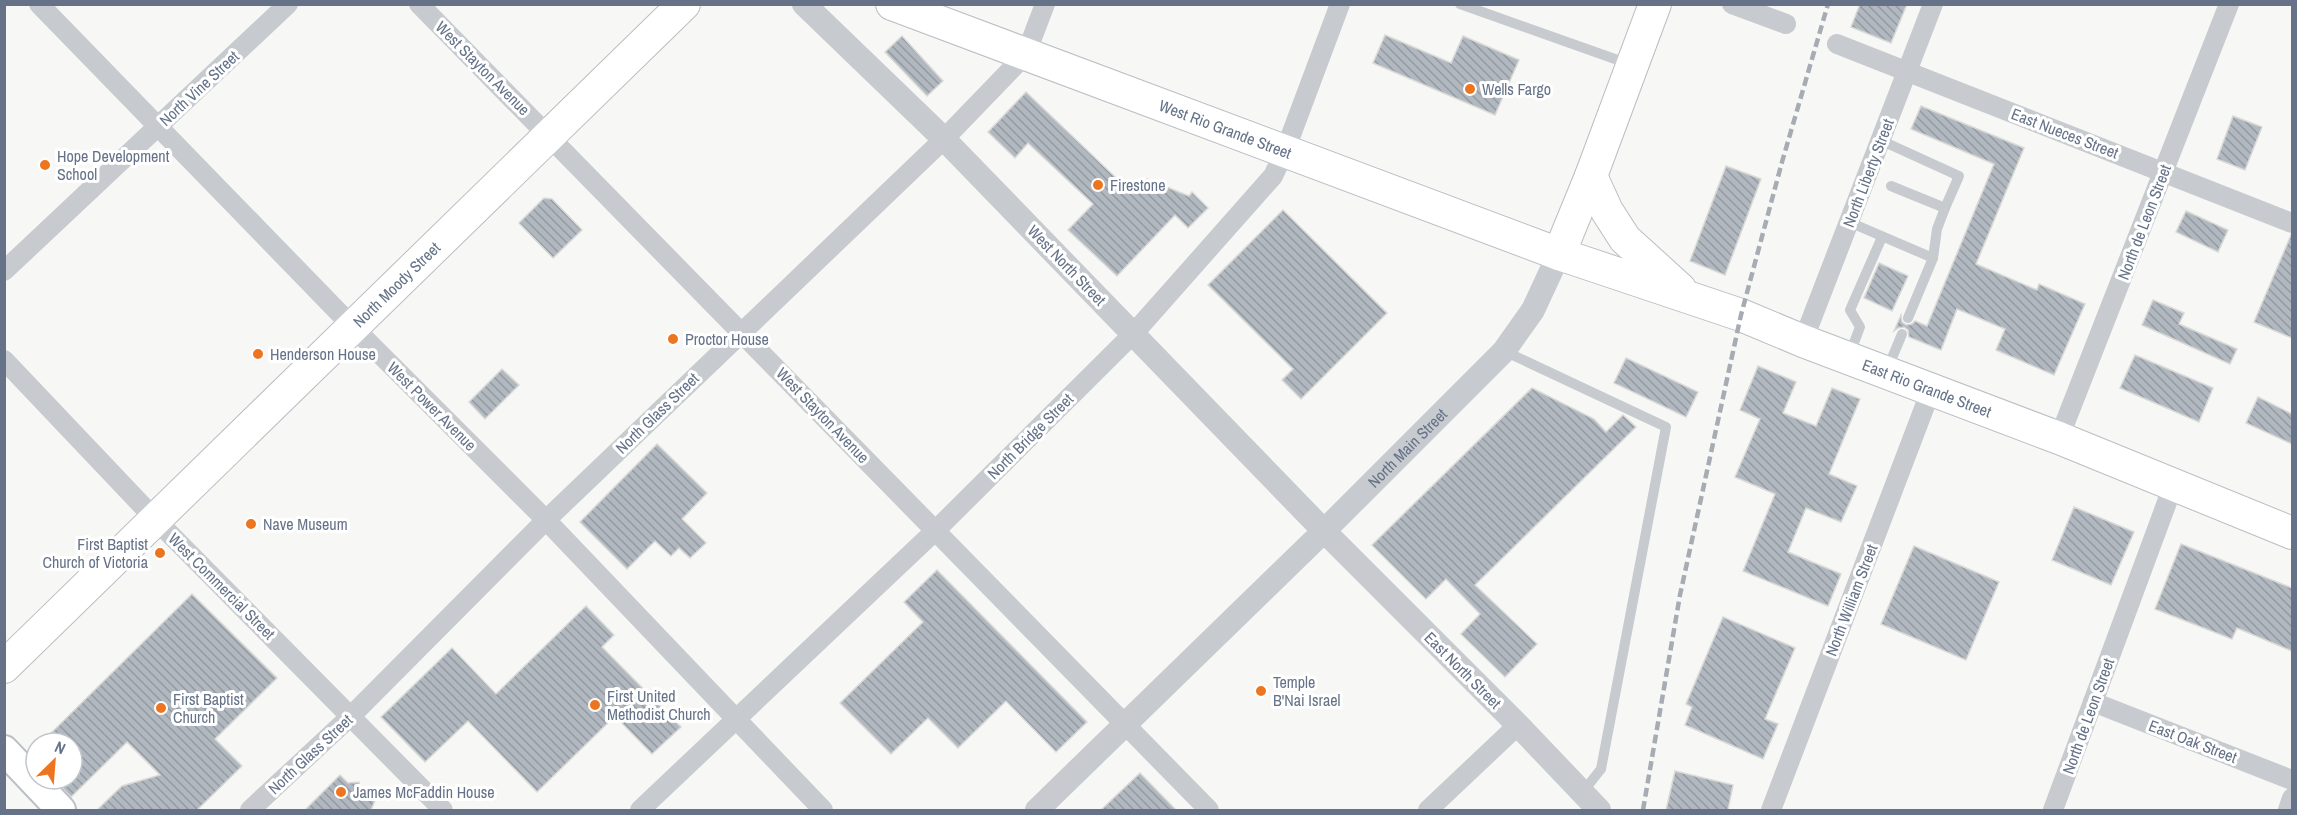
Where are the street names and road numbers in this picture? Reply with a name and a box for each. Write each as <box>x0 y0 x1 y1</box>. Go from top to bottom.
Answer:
street label: West Stayton Avenue <box>431 16 535 120</box>
street label: North Vine Street <box>155 45 244 131</box>
street label: West Rio Grande Street <box>1156 94 1295 164</box>
street label: East Nueces Street <box>2008 102 2122 164</box>
street label: North Liberty Street <box>1837 115 1899 230</box>
street label: North de Leon Street <box>2112 161 2176 283</box>
street label: West North Street <box>1023 220 1111 310</box>
street label: North Moody Street <box>348 237 445 332</box>
street label: East Rio Grande Street <box>1859 353 1995 423</box>
street label: West Power Avenue <box>383 357 481 455</box>
street label: West Stayton Avenue <box>772 362 874 468</box>
street label: North Glass Street <box>611 367 704 458</box>
street label: North Bridge Street <box>982 388 1078 484</box>
street label: North Main Street <box>1363 403 1452 492</box>
street label: West Commercial Street <box>164 528 280 644</box>
street label: North William Street <box>1820 541 1883 659</box>
street label: East North Street <box>1420 627 1507 714</box>
street label: North de Leon Street <box>2057 655 2119 777</box>
street label: North Glass Street <box>263 709 357 799</box>
street label: East Oak Street <box>2146 714 2241 768</box>

